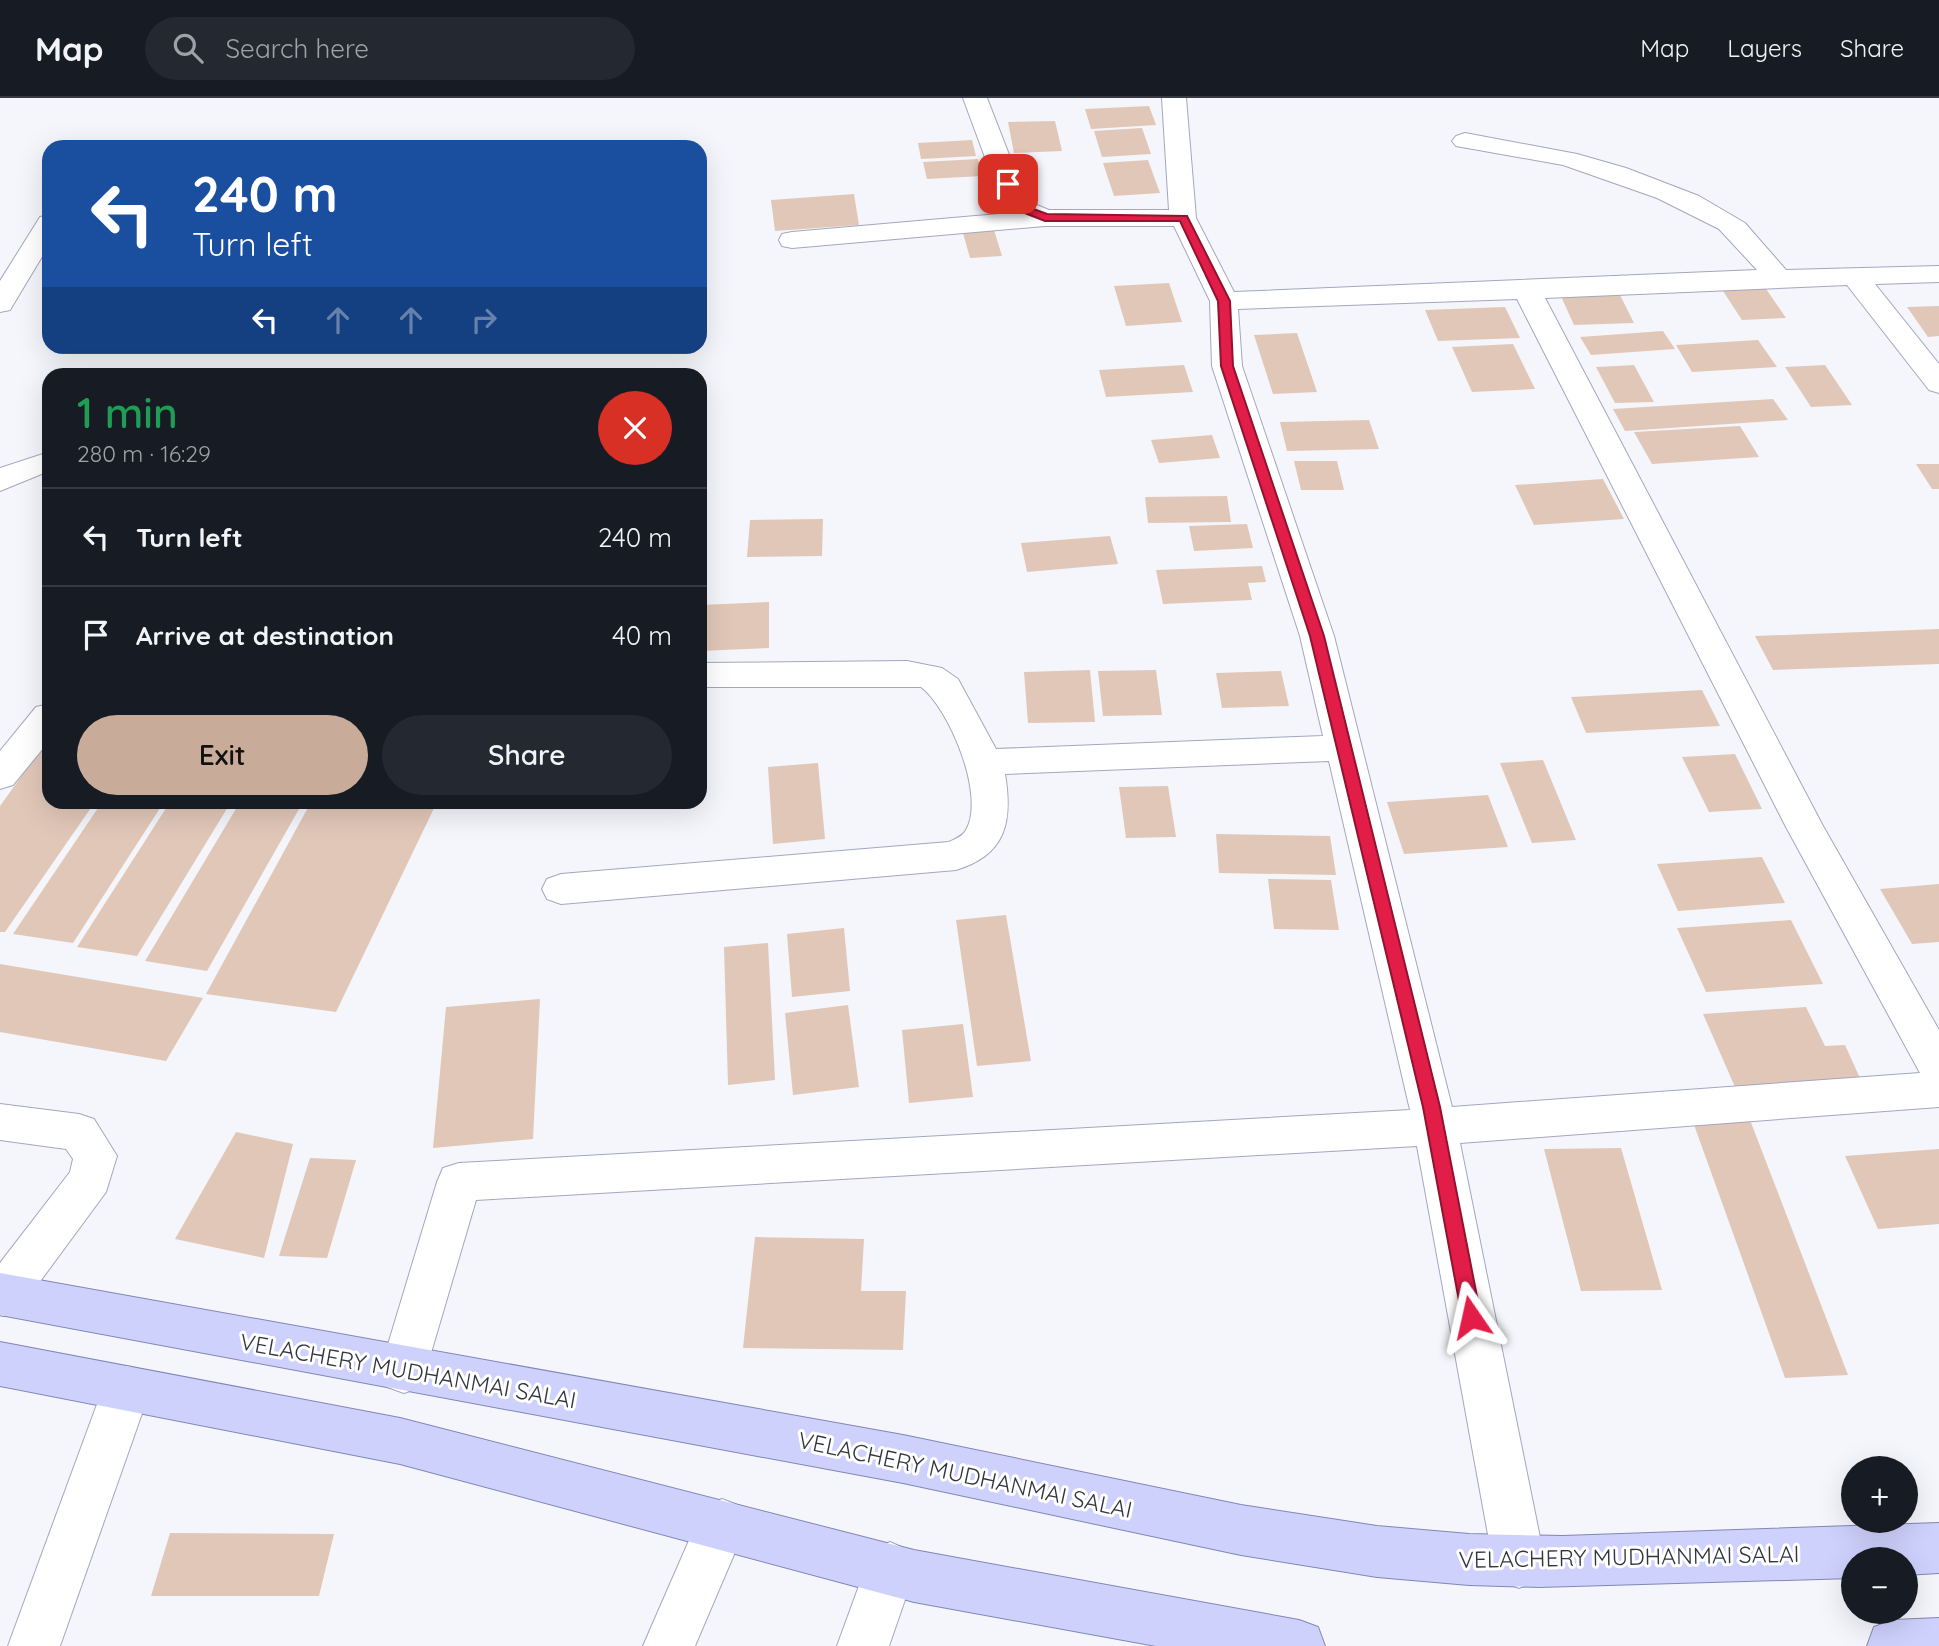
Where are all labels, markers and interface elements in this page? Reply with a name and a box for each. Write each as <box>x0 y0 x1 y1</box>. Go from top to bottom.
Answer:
search box <box>145 17 635 80</box>
text: Map <box>35 28 103 69</box>
icon: search <box>169 29 207 67</box>
text: Search here <box>225 32 369 65</box>
text: Map <box>1640 33 1689 63</box>
text: Layers <box>1727 33 1802 63</box>
text: Share <box>1840 33 1904 63</box>
pin <box>978 154 1038 214</box>
text: 240 m <box>192 163 338 224</box>
icon: arrive <box>989 165 1027 203</box>
icon: left <box>77 168 168 259</box>
text: Turn left <box>192 224 313 264</box>
icon: left <box>246 301 284 339</box>
icon: ahead <box>319 301 357 339</box>
icon: ahead <box>392 301 430 339</box>
icon: right <box>465 301 503 339</box>
text: 1 min <box>77 386 178 439</box>
button: close <box>598 391 672 465</box>
text: 280 m · 16:29 <box>77 439 211 468</box>
icon: left <box>77 518 115 556</box>
text: Turn left <box>136 521 243 554</box>
text: 240 m <box>598 521 672 554</box>
icon: arrive <box>77 616 115 654</box>
text: Arrive at destination <box>136 619 394 652</box>
text: 40 m <box>612 619 672 652</box>
button: Exit <box>77 715 368 795</box>
button: Share <box>382 715 672 795</box>
position arrow <box>1434 1280 1508 1354</box>
street label: VELACHERY MUDHANMAI SALAI <box>238 1327 578 1414</box>
street label: VELACHERY MUDHANMAI SALAI <box>795 1425 1135 1524</box>
map controls <box>1841 1456 1918 1624</box>
button: + <box>1841 1456 1918 1533</box>
street label: VELACHERY MUDHANMAI SALAI <box>1458 1539 1800 1574</box>
button: − <box>1841 1547 1918 1624</box>

